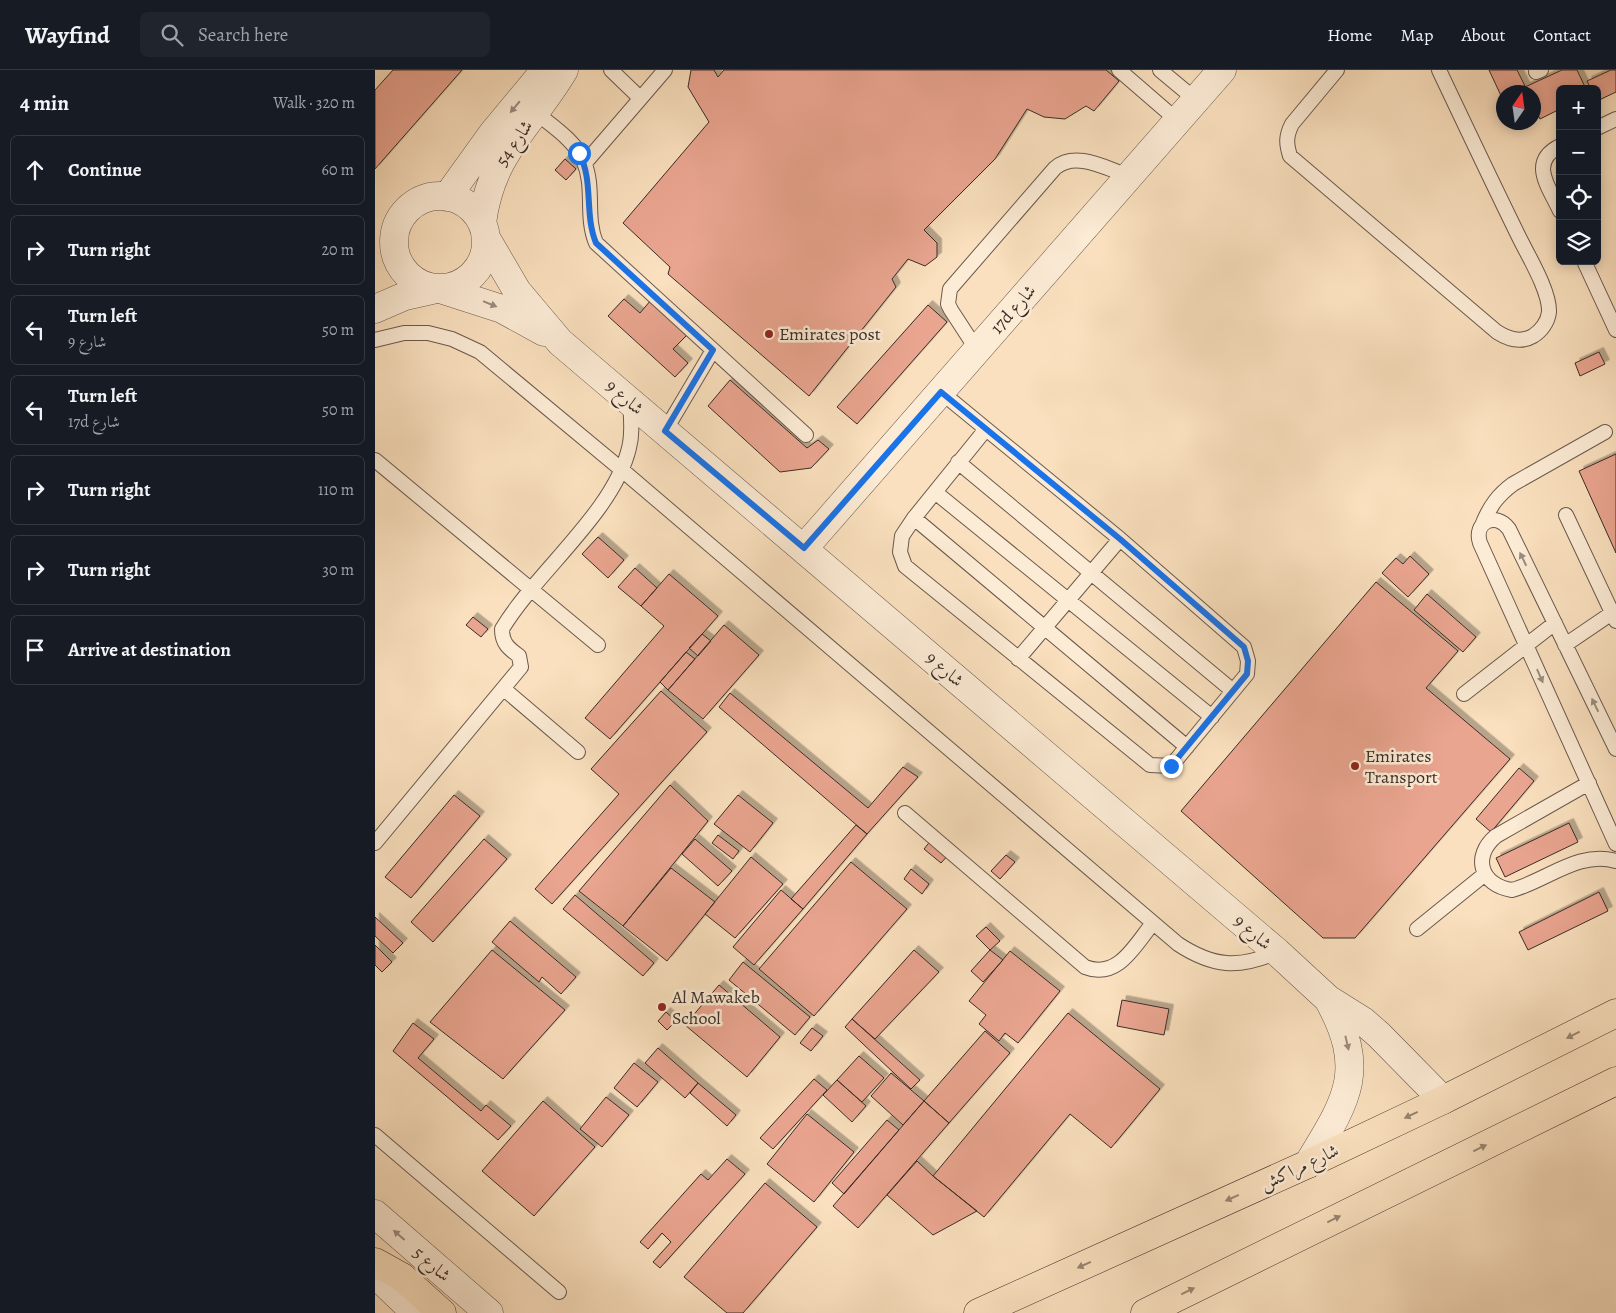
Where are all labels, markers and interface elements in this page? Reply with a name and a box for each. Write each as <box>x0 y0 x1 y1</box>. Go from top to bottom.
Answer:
search box <box>140 12 490 57</box>
text: Wayfind <box>25 19 110 51</box>
icon: search <box>158 21 186 49</box>
text: Search here <box>198 22 288 48</box>
text: Home <box>1327 23 1372 47</box>
text: Map <box>1400 23 1433 47</box>
text: About <box>1461 23 1505 47</box>
text: Contact <box>1533 23 1591 47</box>
north arrow <box>1496 85 1541 130</box>
map controls <box>1556 85 1601 265</box>
button: + <box>1556 85 1601 130</box>
text: 4 min <box>20 89 69 117</box>
text: Walk · 320 m <box>273 92 355 114</box>
one-way arrow <box>509 100 520 113</box>
street label: شارع 54 <box>490 115 541 172</box>
button: − <box>1556 130 1601 175</box>
route start <box>568 142 591 165</box>
icon: ahead <box>21 156 49 184</box>
text: Continue <box>68 157 142 183</box>
text: 60 m <box>322 159 354 181</box>
button: locate <box>1556 175 1601 220</box>
button: layers <box>1556 220 1601 265</box>
icon: right <box>21 236 49 264</box>
text: Turn right <box>68 237 150 263</box>
text: 20 m <box>321 239 354 261</box>
street label: 17d شارع <box>985 279 1043 341</box>
one-way arrow <box>483 301 497 309</box>
text: Turn left <box>68 303 137 329</box>
icon: left <box>21 316 49 344</box>
text: 50 m <box>322 319 354 341</box>
place label: Emirates post <box>779 322 881 346</box>
marker: Emirates post <box>763 328 775 340</box>
text: شارع 9 <box>68 331 106 353</box>
street label: شارع 9 <box>599 374 649 422</box>
text: Turn left <box>68 383 137 409</box>
icon: left <box>21 396 49 424</box>
text: 50 m <box>322 399 354 421</box>
text: 17d شارع <box>68 411 120 433</box>
icon: right <box>21 476 49 504</box>
text: Turn right <box>68 477 150 503</box>
text: 110 m <box>318 479 354 501</box>
one-way arrow <box>1519 552 1527 566</box>
icon: right <box>21 556 49 584</box>
text: Turn right <box>68 557 150 583</box>
text: 30 m <box>322 559 354 581</box>
icon: arrive <box>21 636 49 664</box>
text: Arrive at destination <box>68 637 231 663</box>
street label: شارع 9 <box>919 646 969 694</box>
one-way arrow <box>1537 669 1545 683</box>
one-way arrow <box>1590 698 1598 712</box>
place label: Emirates Transport <box>1365 744 1438 789</box>
route end <box>1160 755 1183 778</box>
marker: Emirates Transport <box>1349 760 1361 772</box>
street label: شارع 9 <box>1227 909 1277 957</box>
place label: Al Mawakeb School <box>671 985 760 1030</box>
marker: Al Mawakeb School <box>656 1001 668 1013</box>
one-way arrow <box>1565 1031 1580 1039</box>
one-way arrow <box>1343 1035 1351 1050</box>
one-way arrow <box>1404 1111 1418 1119</box>
street label: شارع مراكش <box>1256 1138 1344 1199</box>
one-way arrow <box>1473 1144 1487 1152</box>
one-way arrow <box>1225 1194 1239 1202</box>
one-way arrow <box>1327 1215 1341 1223</box>
one-way arrow <box>393 1230 406 1241</box>
street label: شارع 5 <box>406 1241 456 1289</box>
one-way arrow <box>1077 1261 1091 1269</box>
one-way arrow <box>1181 1287 1195 1295</box>

